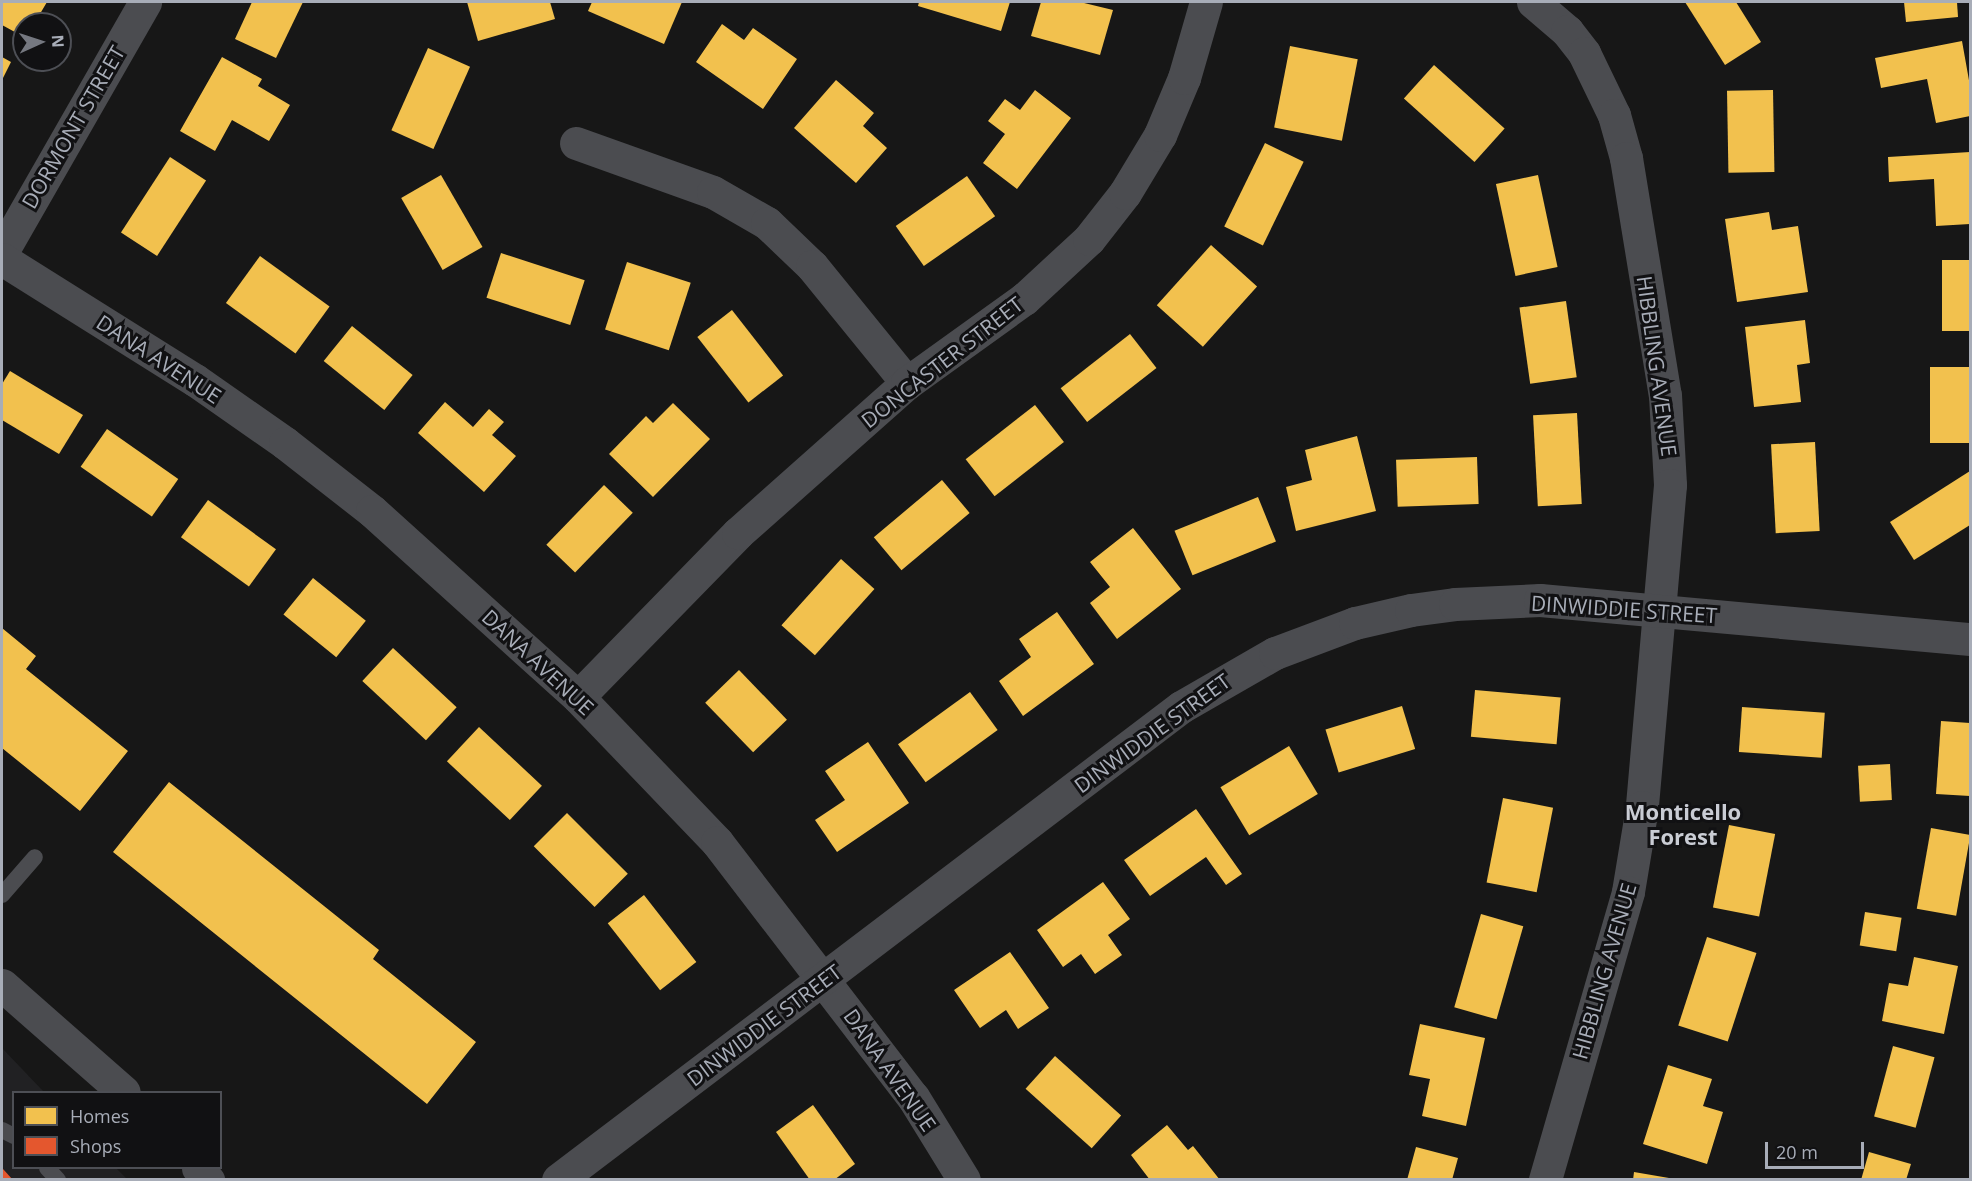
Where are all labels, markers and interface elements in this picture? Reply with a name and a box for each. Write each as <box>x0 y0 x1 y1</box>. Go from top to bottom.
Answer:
north arrow <box>12 12 72 72</box>
street label: DORMONT STREET <box>16 41 130 213</box>
street label: HIBBLING AVENUE <box>1632 274 1682 458</box>
street label: DONCASTER STREET <box>856 291 1028 433</box>
street label: DANA AVENUE <box>92 309 226 409</box>
street label: DINWIDDIE STREET <box>1530 590 1718 628</box>
street label: DANA AVENUE <box>477 604 599 720</box>
street label: DINWIDDIE STREET <box>1069 668 1235 798</box>
district label: Monticello Forest <box>1625 798 1741 849</box>
street label: HIBBLING AVENUE <box>1567 880 1641 1062</box>
street label: DINWIDDIE STREET <box>682 959 846 1091</box>
street label: DANA AVENUE <box>839 1004 941 1136</box>
legend <box>12 1091 222 1169</box>
text: Homes <box>70 1104 129 1128</box>
scale bar <box>1768 1130 1867 1168</box>
text: Shops <box>70 1134 121 1158</box>
text: 20 m <box>1776 1140 1818 1164</box>

